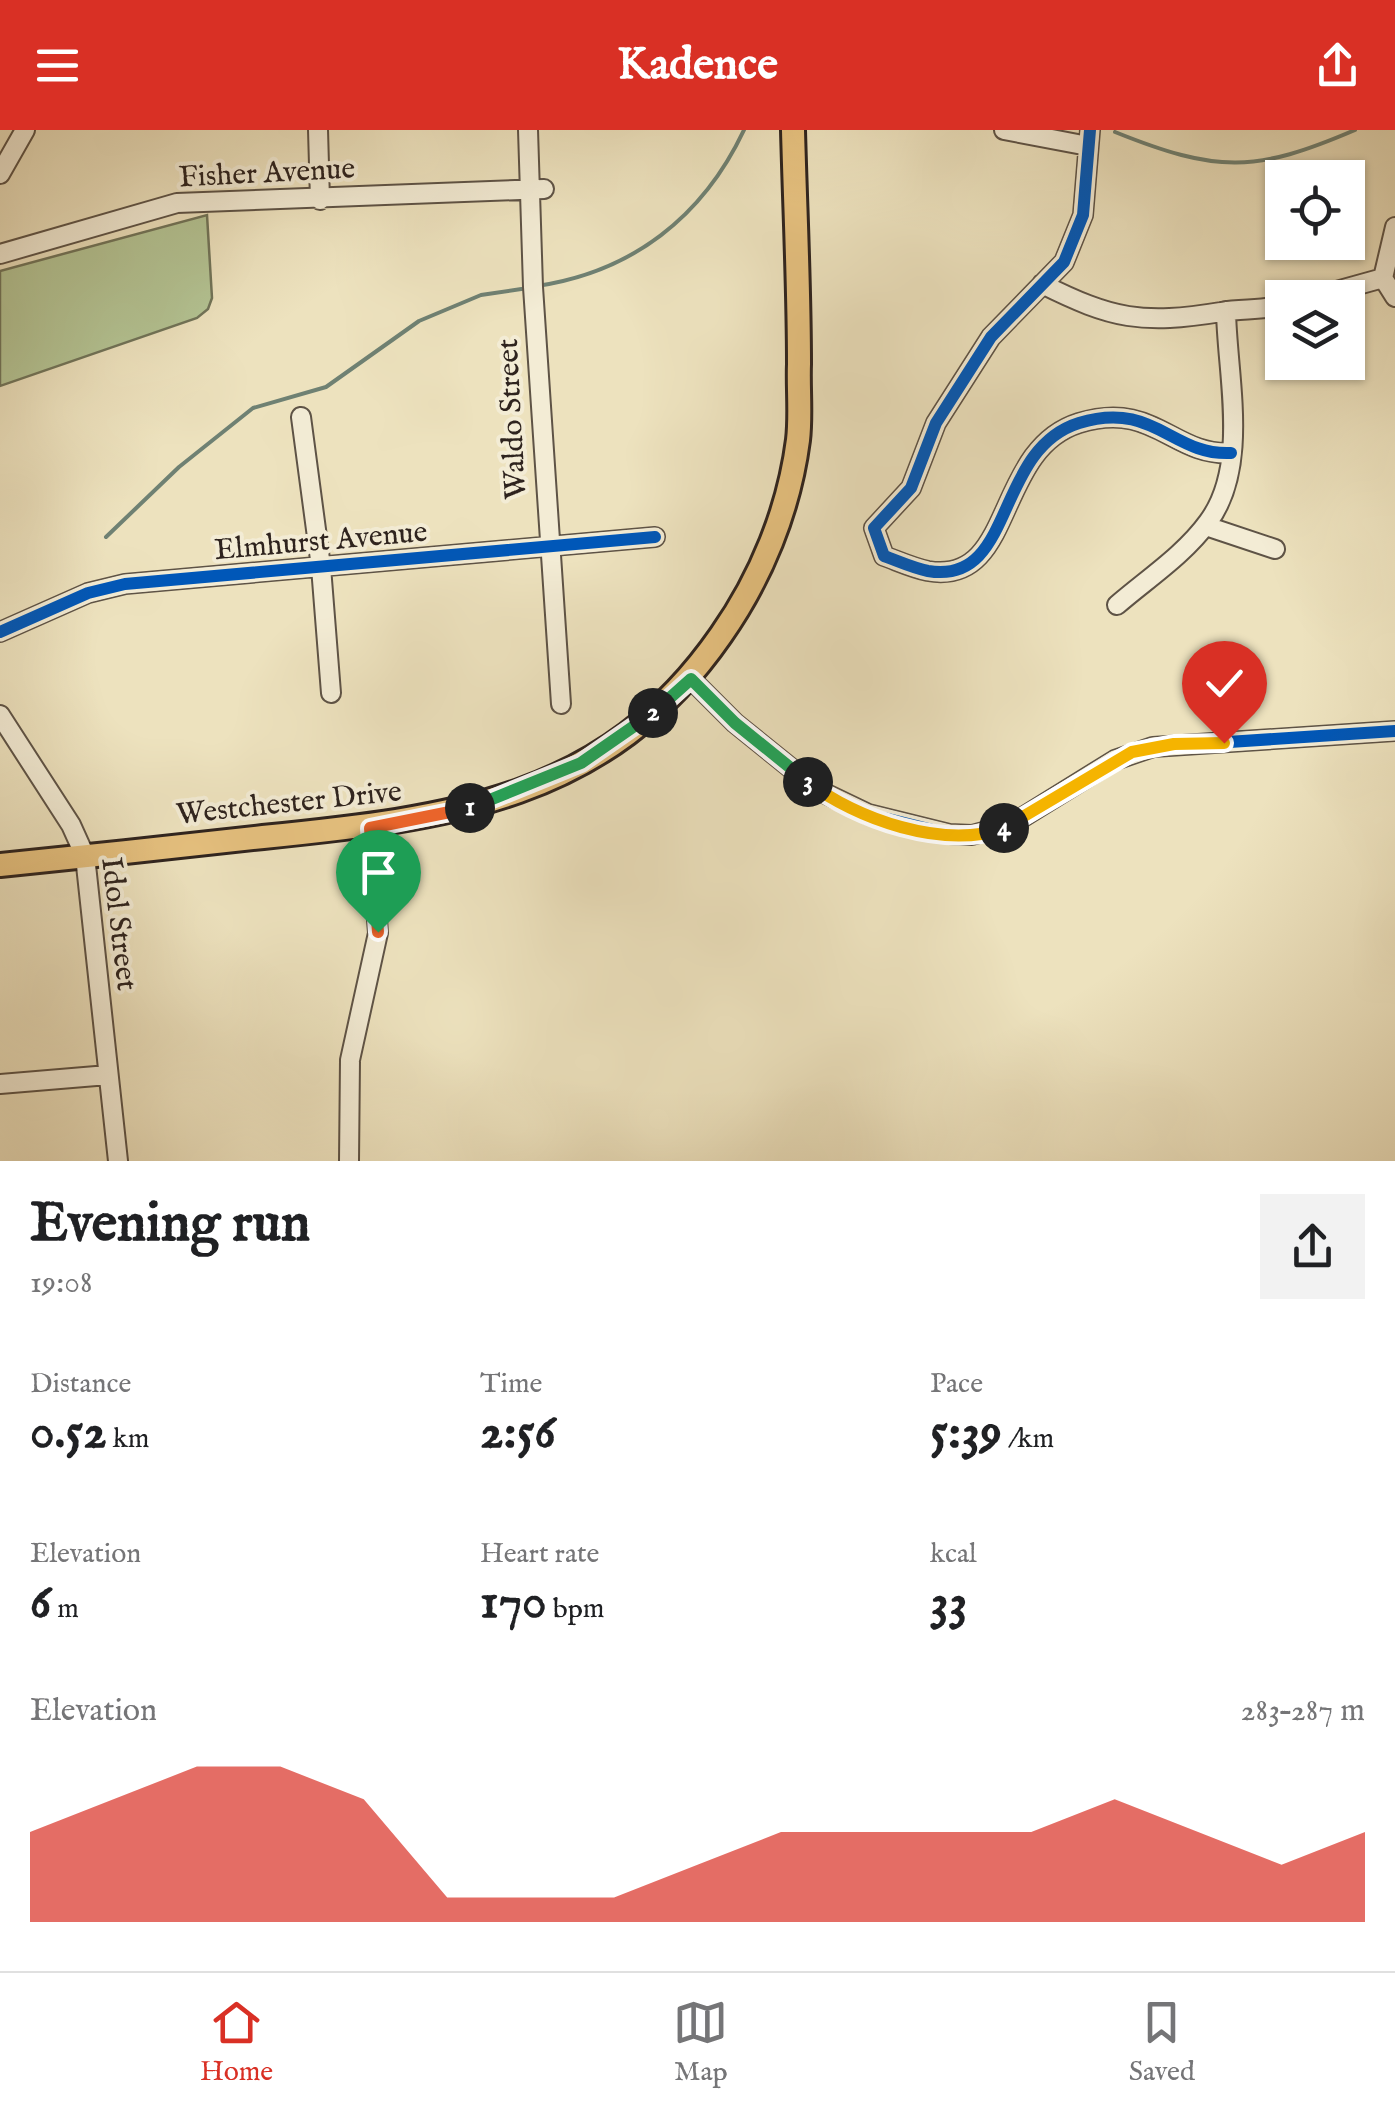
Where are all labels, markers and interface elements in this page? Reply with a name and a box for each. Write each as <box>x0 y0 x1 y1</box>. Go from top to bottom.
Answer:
text: Kadence <box>617 37 778 94</box>
icon: menu <box>30 38 85 93</box>
icon: share <box>1310 38 1365 93</box>
street label: Fisher Avenue <box>178 150 356 198</box>
map controls <box>1265 160 1365 380</box>
button: locate <box>1265 160 1365 260</box>
button: layers <box>1265 280 1365 380</box>
street label: Waldo Street <box>490 338 536 500</box>
street label: Elmhurst Avenue <box>213 514 429 570</box>
pin <box>1182 641 1267 744</box>
icon: check <box>1197 656 1252 711</box>
pin: 2 <box>628 688 678 738</box>
text: 2 <box>646 695 660 730</box>
pin: 3 <box>783 757 833 807</box>
text: 3 <box>803 764 813 799</box>
street label: Westchester Drive <box>174 773 404 835</box>
pin: 1 <box>445 783 495 833</box>
text: 1 <box>465 790 475 825</box>
pin: 4 <box>979 803 1029 853</box>
text: 4 <box>997 810 1011 845</box>
pin <box>336 830 421 933</box>
icon: arrive <box>351 845 406 900</box>
street label: Idol Street <box>91 855 145 993</box>
text: Evening run <box>30 1190 310 1260</box>
button: share <box>1260 1194 1365 1299</box>
text: 19:08 <box>30 1263 93 1304</box>
text: Distance <box>30 1367 131 1402</box>
text: Time <box>480 1367 542 1402</box>
text: Pace <box>930 1367 983 1402</box>
text: 0.52 <box>30 1402 107 1465</box>
text: 2:56 <box>480 1402 556 1465</box>
text: 5:39 <box>930 1402 1002 1465</box>
text: km <box>107 1422 149 1457</box>
text: /km <box>1002 1422 1054 1457</box>
text: Elevation <box>30 1537 141 1572</box>
text: Heart rate <box>480 1537 599 1572</box>
text: kcal <box>930 1537 977 1572</box>
text: 6 <box>30 1572 51 1635</box>
text: 170 <box>480 1572 547 1635</box>
text: 33 <box>930 1572 967 1635</box>
text: m <box>51 1592 79 1627</box>
text: bpm <box>547 1592 604 1627</box>
text: Elevation <box>30 1691 157 1732</box>
text: 283–287 m <box>1241 1691 1365 1732</box>
tab: Home <box>200 1995 273 2090</box>
tab: Map <box>673 1995 728 2090</box>
tab: Saved <box>1129 1995 1195 2090</box>

